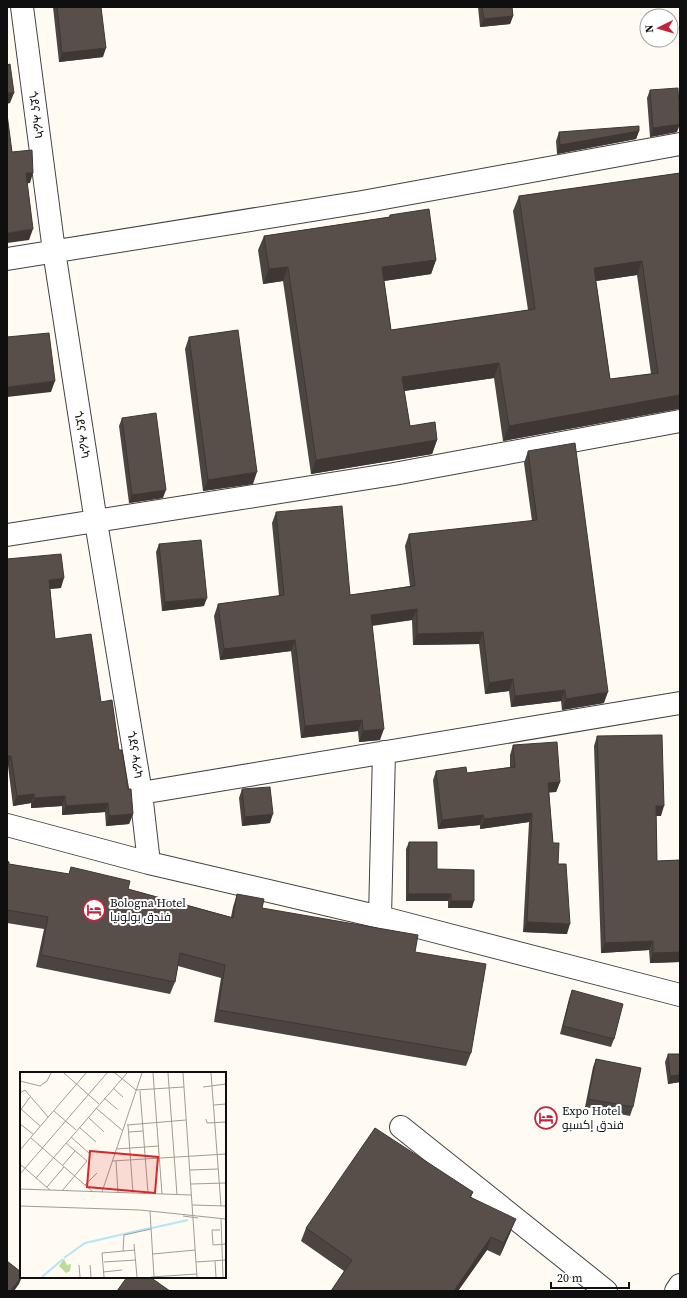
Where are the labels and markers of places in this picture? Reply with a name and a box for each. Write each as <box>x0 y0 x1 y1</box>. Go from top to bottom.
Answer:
place label: Bologna Hotel فندق بولونيا <box>110 895 186 925</box>
hotel icon: Bologna Hotel فندق بولونيا <box>81 897 107 923</box>
place label: Expo Hotel فندق إكسبو <box>562 1103 624 1133</box>
hotel icon: Expo Hotel فندق إكسبو <box>533 1105 559 1131</box>

